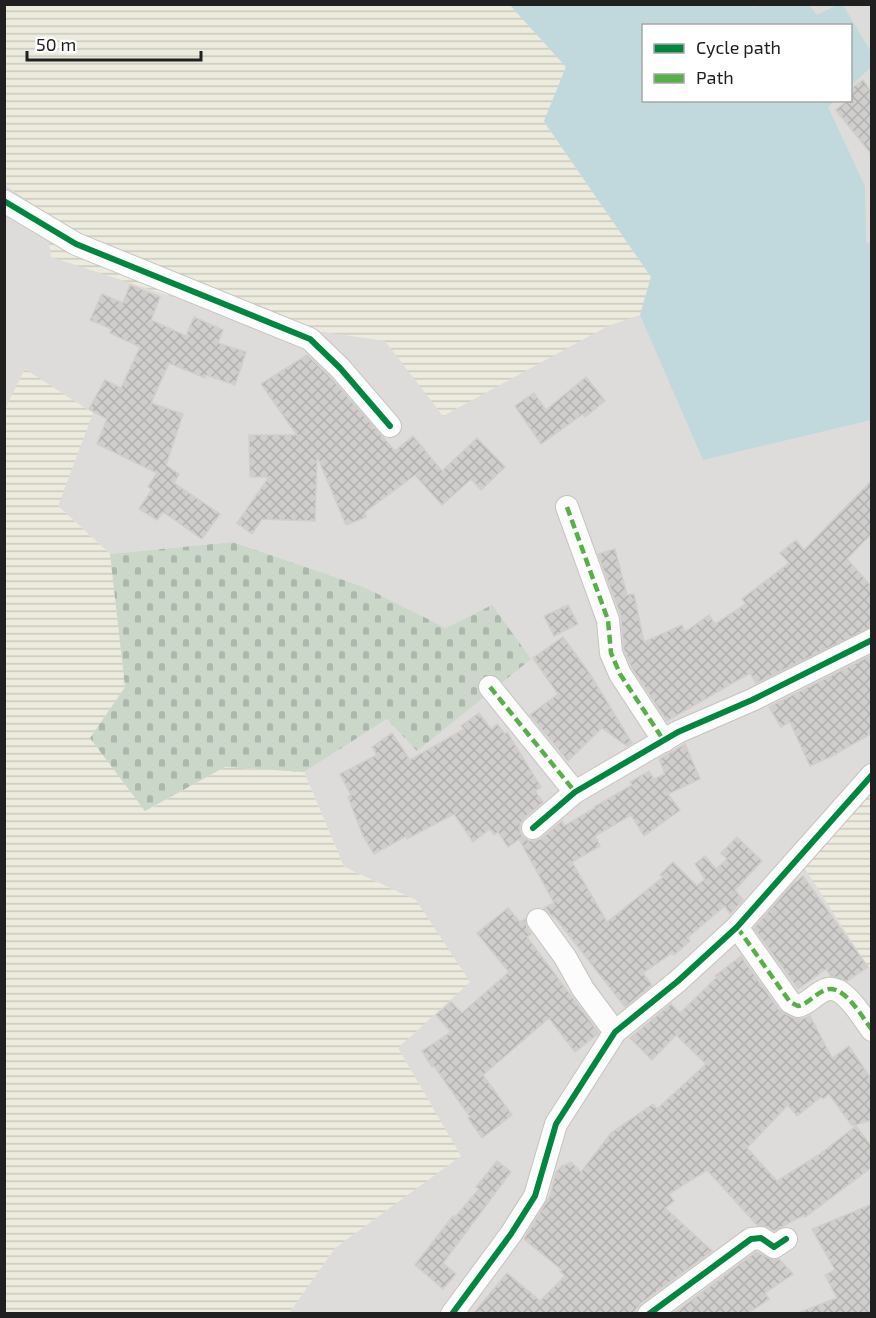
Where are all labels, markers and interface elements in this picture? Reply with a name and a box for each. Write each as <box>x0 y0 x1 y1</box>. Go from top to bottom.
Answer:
scale bar <box>27 24 201 62</box>
legend <box>642 24 852 102</box>
text: 50 m <box>36 33 76 55</box>
text: Cycle path <box>696 36 781 58</box>
text: Path <box>696 66 734 88</box>

